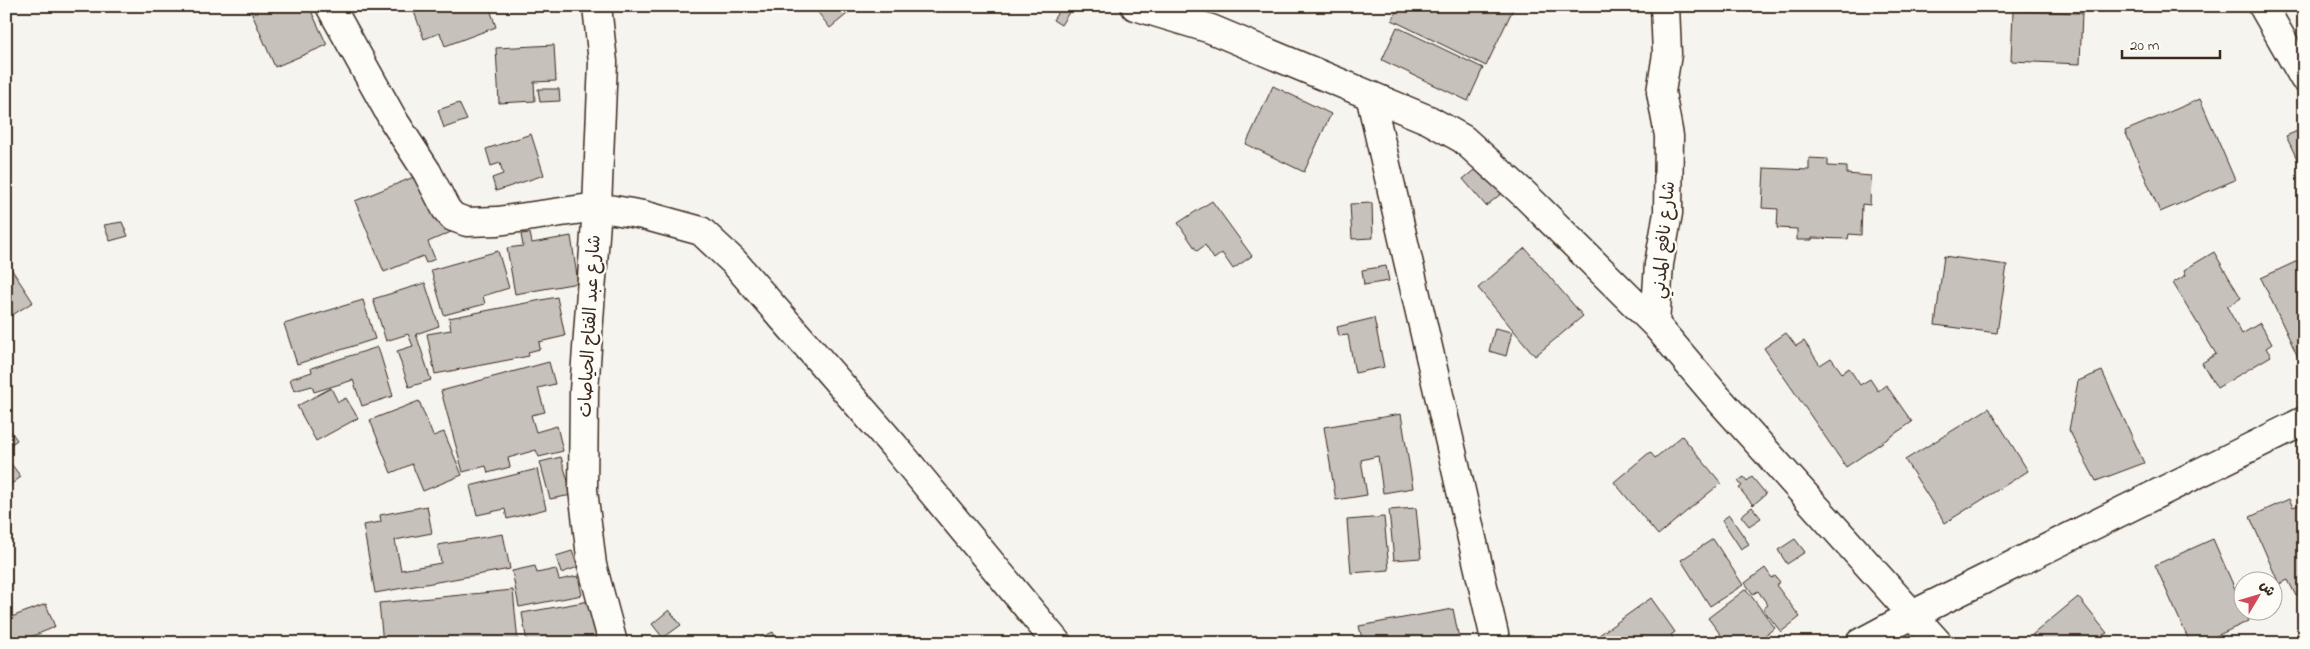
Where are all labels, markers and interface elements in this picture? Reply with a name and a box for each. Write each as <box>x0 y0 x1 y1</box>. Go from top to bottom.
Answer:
scale bar <box>2122 28 2220 60</box>
text: 20 m <box>2130 35 2160 57</box>
street label: شارع نافع المدني <box>1647 180 1684 300</box>
street label: شارع عبد الفتاح الحياصات <box>573 234 609 418</box>
north arrow <box>2232 572 2282 622</box>
text: ش <box>2254 576 2280 601</box>

